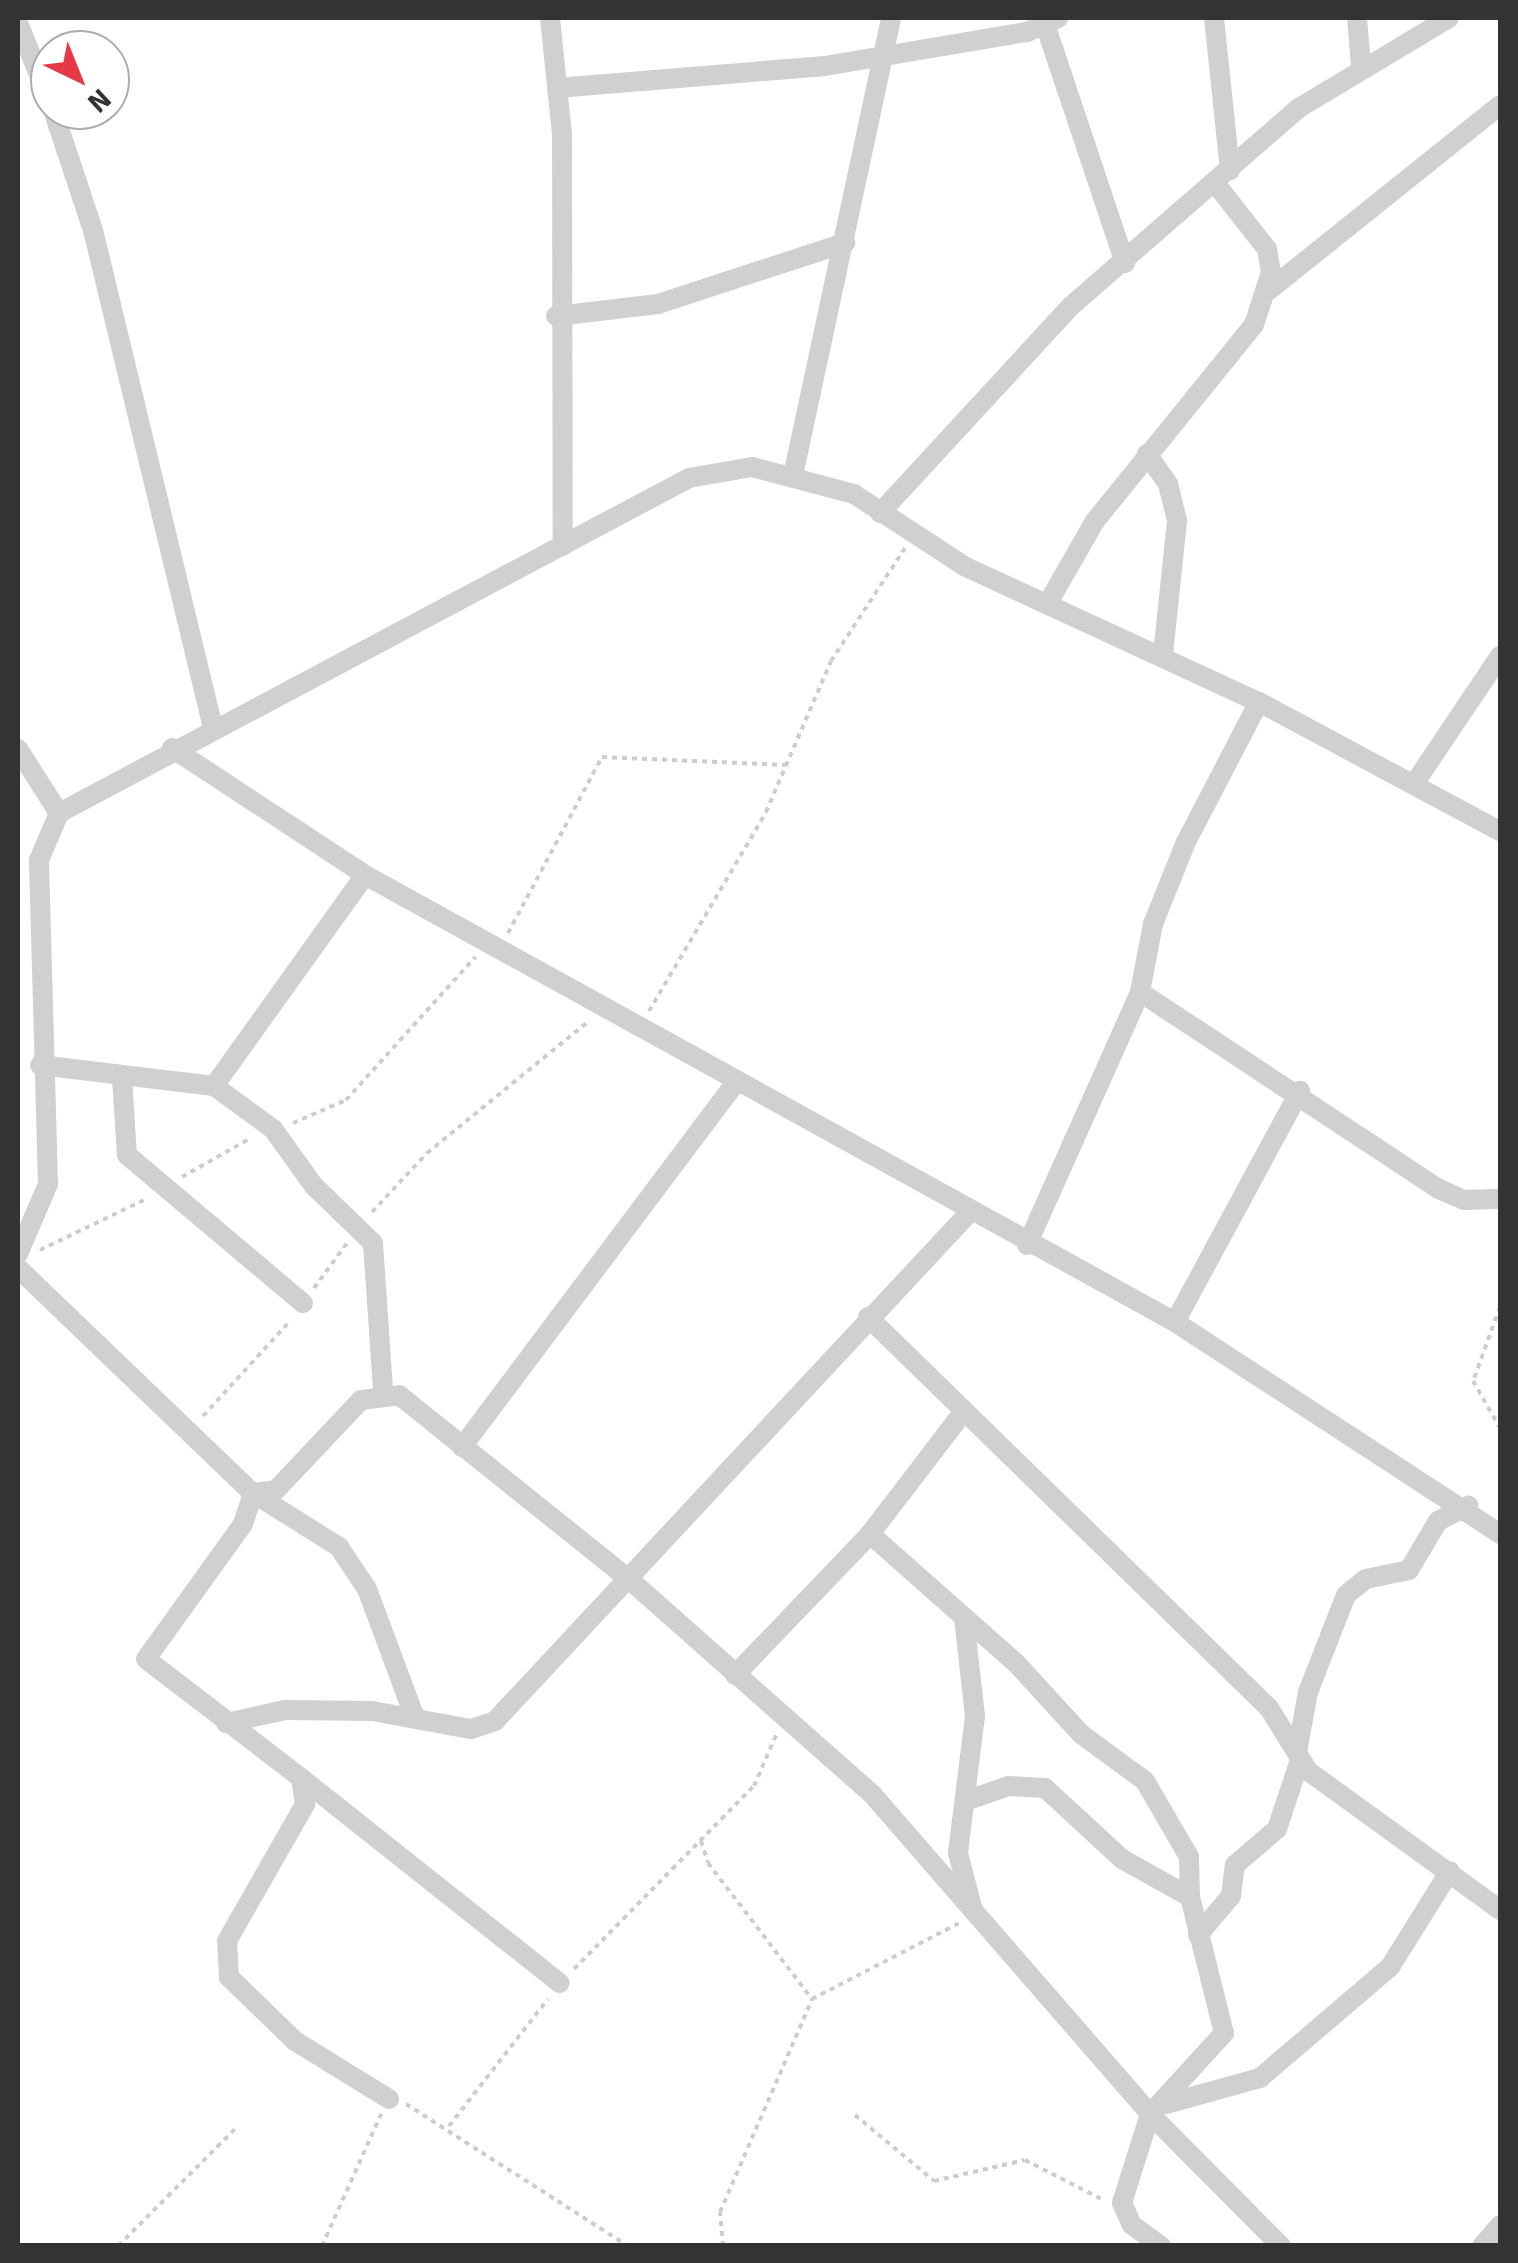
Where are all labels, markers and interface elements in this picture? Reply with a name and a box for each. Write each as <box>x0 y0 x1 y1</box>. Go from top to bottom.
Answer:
north arrow <box>30 30 130 130</box>
text: N <box>80 81 118 120</box>

